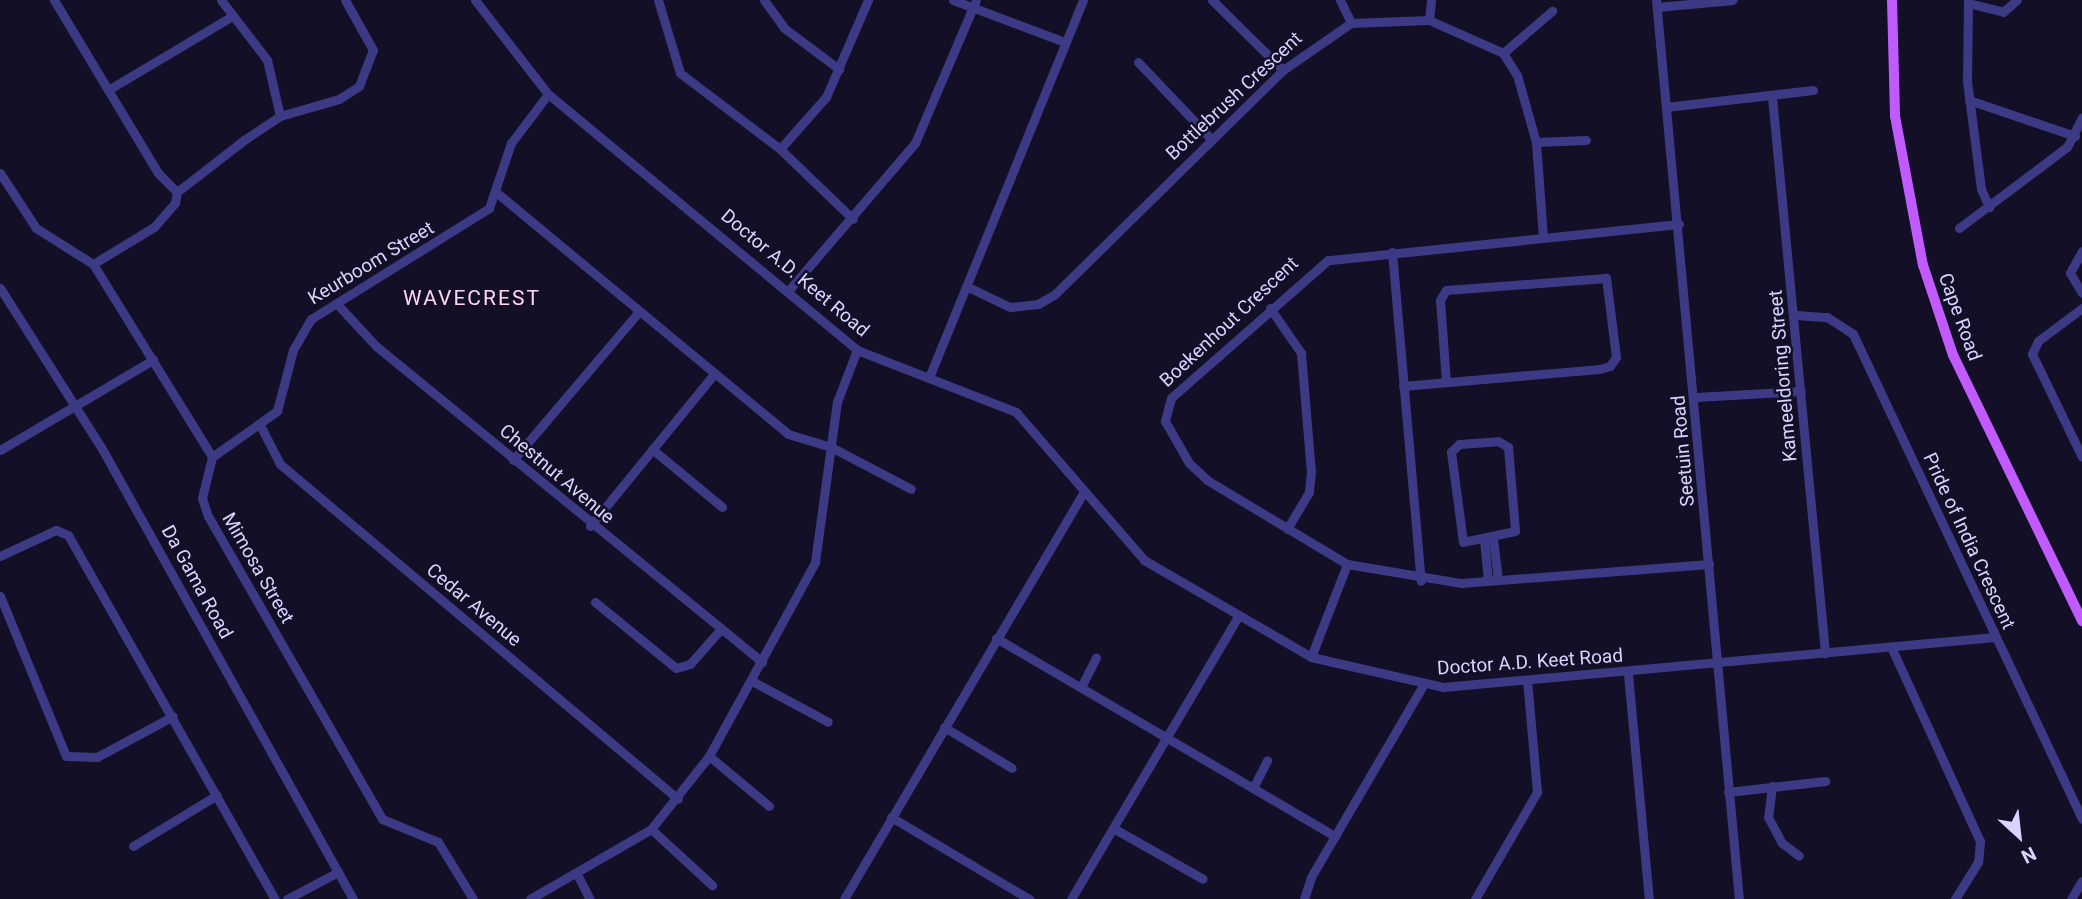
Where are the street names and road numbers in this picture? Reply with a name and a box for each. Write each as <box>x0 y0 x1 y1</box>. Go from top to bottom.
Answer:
street label: Bottlebrush Crescent <box>1161 27 1307 165</box>
street label: Doctor A.D. Keet Road <box>716 204 874 342</box>
street label: Keurboom Street <box>304 217 438 309</box>
street label: Boekenhout Crescent <box>1155 252 1303 392</box>
street label: Cape Road <box>1934 270 1986 364</box>
street label: Kameeldoring Street <box>1764 289 1802 463</box>
street label: Seetuin Road <box>1667 394 1699 508</box>
street label: Chestnut Avenue <box>495 419 619 529</box>
street label: Pride of India Crescent <box>1918 449 2020 633</box>
street label: Mimosa Street <box>217 509 299 627</box>
street label: Da Gama Road <box>156 521 238 643</box>
street label: Cedar Avenue <box>422 559 526 651</box>
street label: Doctor A.D. Keet Road <box>1436 644 1624 680</box>

